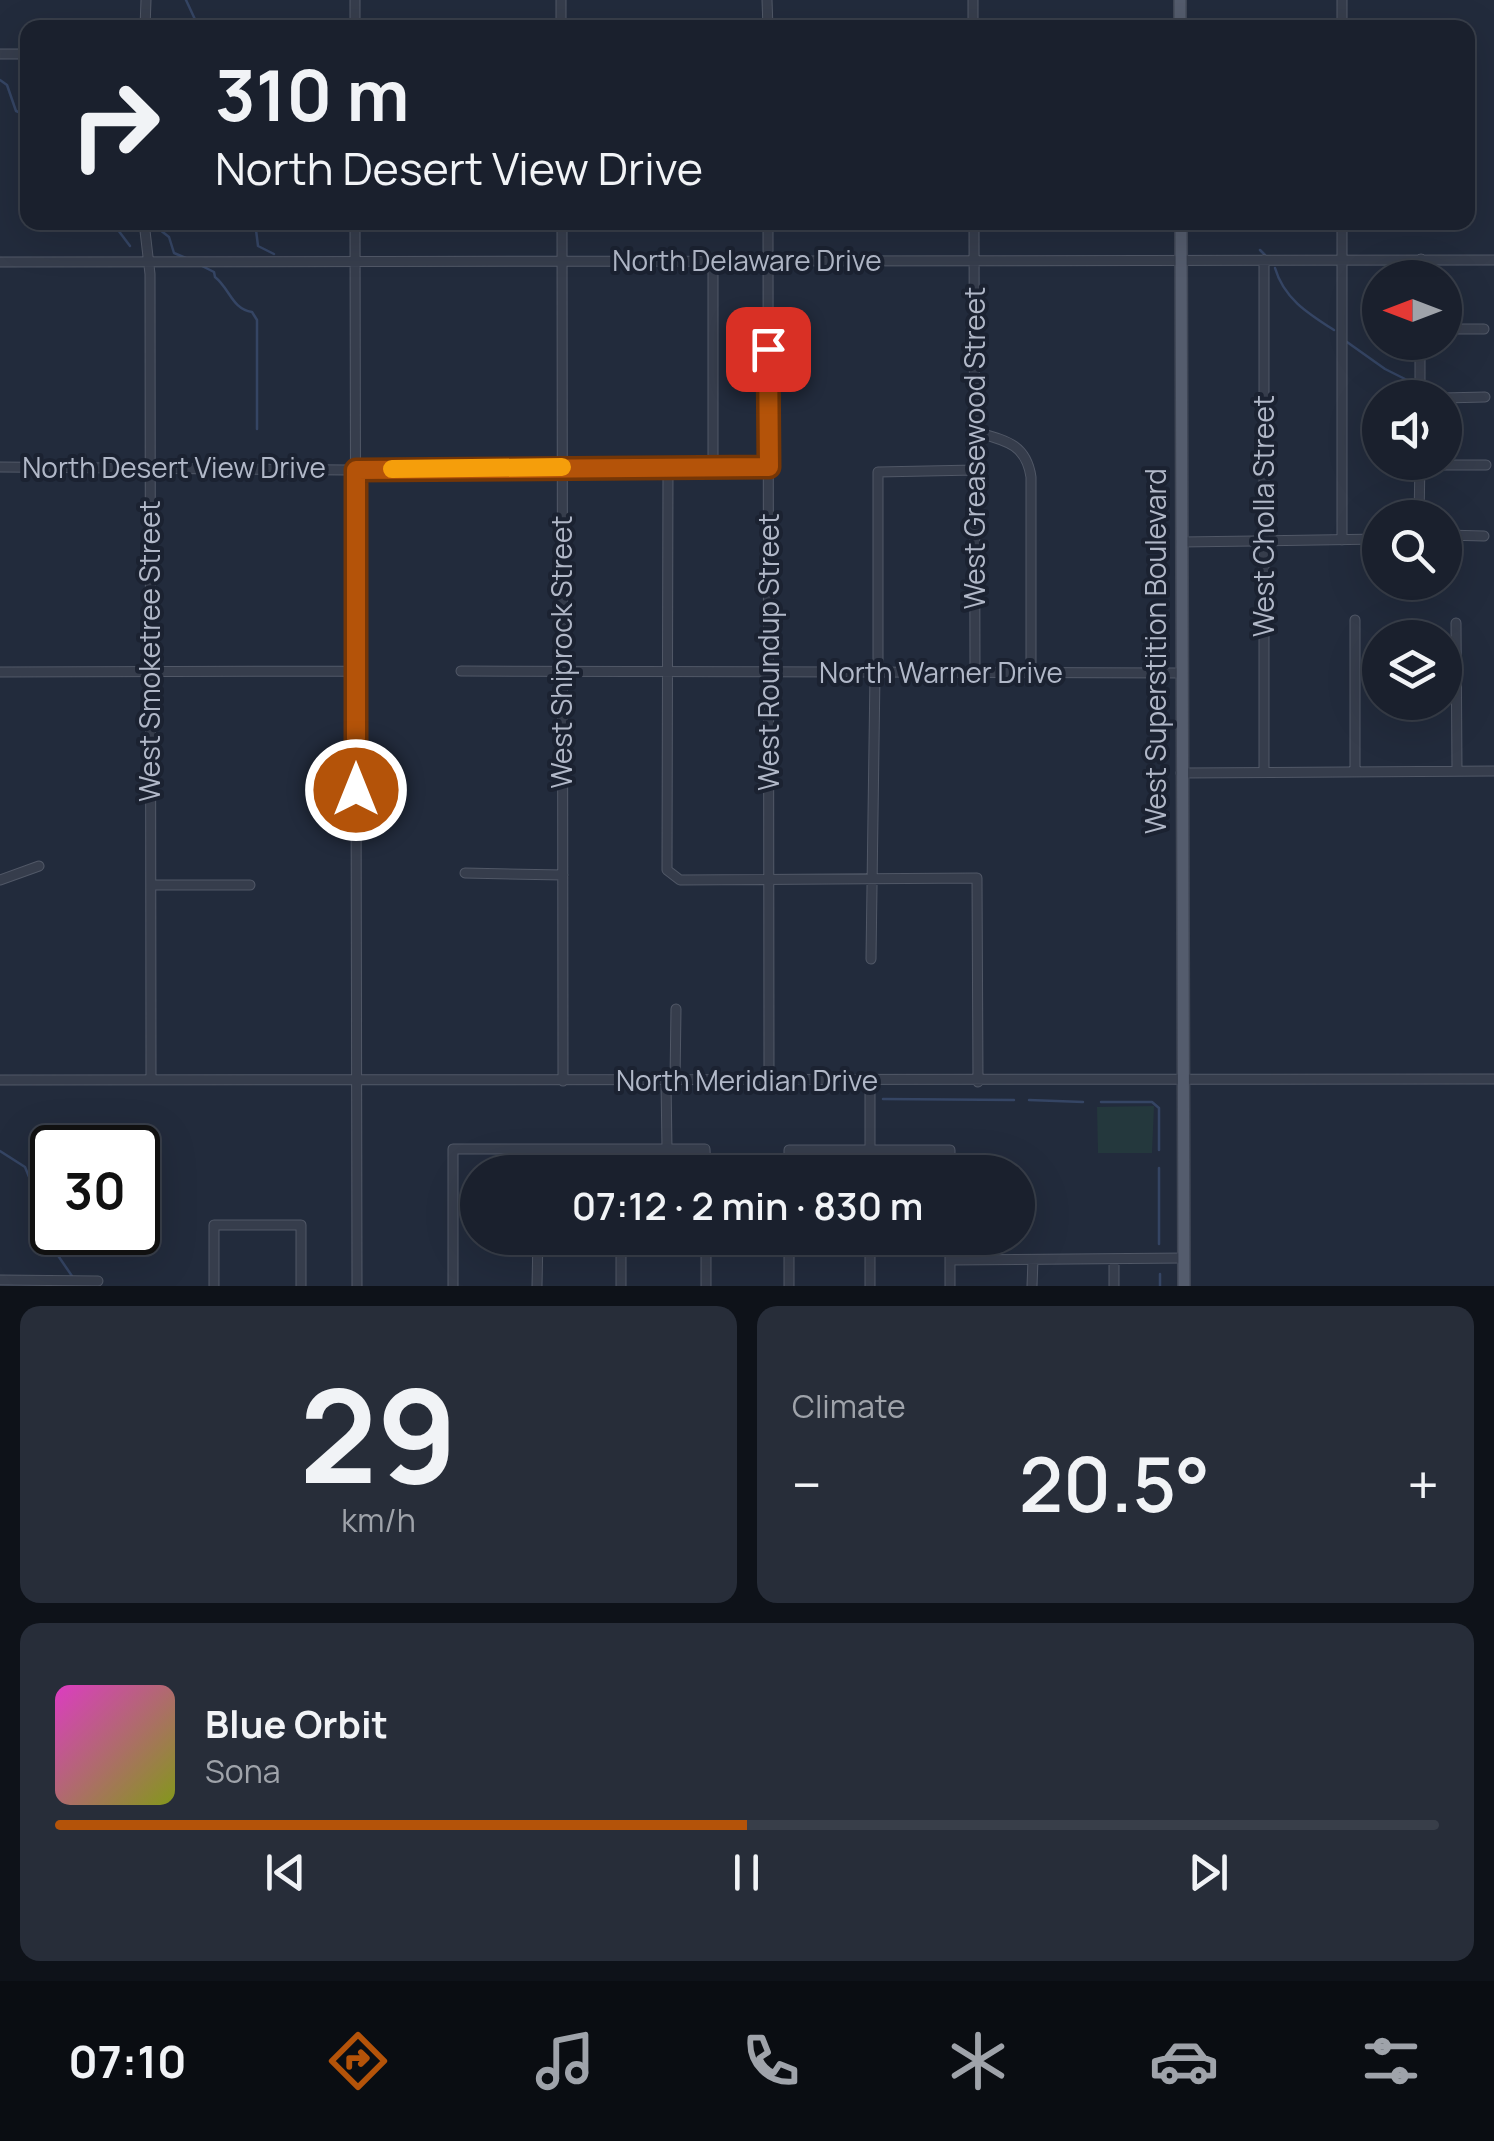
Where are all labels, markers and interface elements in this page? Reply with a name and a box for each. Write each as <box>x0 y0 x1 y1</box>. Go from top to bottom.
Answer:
text: 310 m <box>215 46 409 142</box>
icon: right <box>50 60 180 190</box>
text: North Desert View Drive <box>215 137 703 199</box>
street label: North Delaware Drive <box>612 241 882 279</box>
north arrow <box>1362 260 1462 360</box>
map controls <box>1362 260 1462 720</box>
street label: West Greasewood Street <box>955 287 993 609</box>
pin <box>726 307 811 392</box>
icon: arrive <box>741 322 796 377</box>
button: sound <box>1362 380 1462 480</box>
street label: West Cholla Street <box>1244 395 1282 637</box>
street label: North Desert View Drive <box>22 448 326 486</box>
street label: West Superstition Boulevard <box>1136 468 1174 834</box>
street label: West Smoketree Street <box>130 500 168 802</box>
button: search <box>1362 500 1462 600</box>
street label: West Roundup Street <box>749 513 787 791</box>
street label: West Shiprock Street <box>542 516 580 789</box>
button: layers <box>1362 620 1462 720</box>
street label: North Warner Drive <box>819 653 1063 691</box>
position arrow <box>304 738 408 842</box>
street label: North Meridian Drive <box>616 1061 878 1099</box>
speed limit sign: 30 <box>30 1125 160 1255</box>
text: 07:12 · 2 min · 830 m <box>572 1179 923 1231</box>
text: 29 <box>299 1344 458 1522</box>
text: Climate <box>792 1384 906 1428</box>
text: 20.5° <box>1019 1432 1210 1535</box>
text: − <box>792 1446 822 1522</box>
text: + <box>1407 1446 1439 1522</box>
text: km/h <box>341 1498 416 1542</box>
text: Blue Orbit <box>205 1697 388 1749</box>
text: Sona <box>205 1749 280 1793</box>
icon: previous <box>258 1845 313 1900</box>
icon: pause <box>719 1845 774 1900</box>
icon: next <box>1181 1845 1236 1900</box>
icon: directions <box>323 2026 393 2096</box>
icon: music <box>530 2026 600 2096</box>
icon: phone <box>736 2026 806 2096</box>
icon: climate <box>943 2026 1013 2096</box>
icon: car <box>1149 2026 1219 2096</box>
icon: filters <box>1356 2026 1426 2096</box>
text: 07:10 <box>68 2030 187 2092</box>

